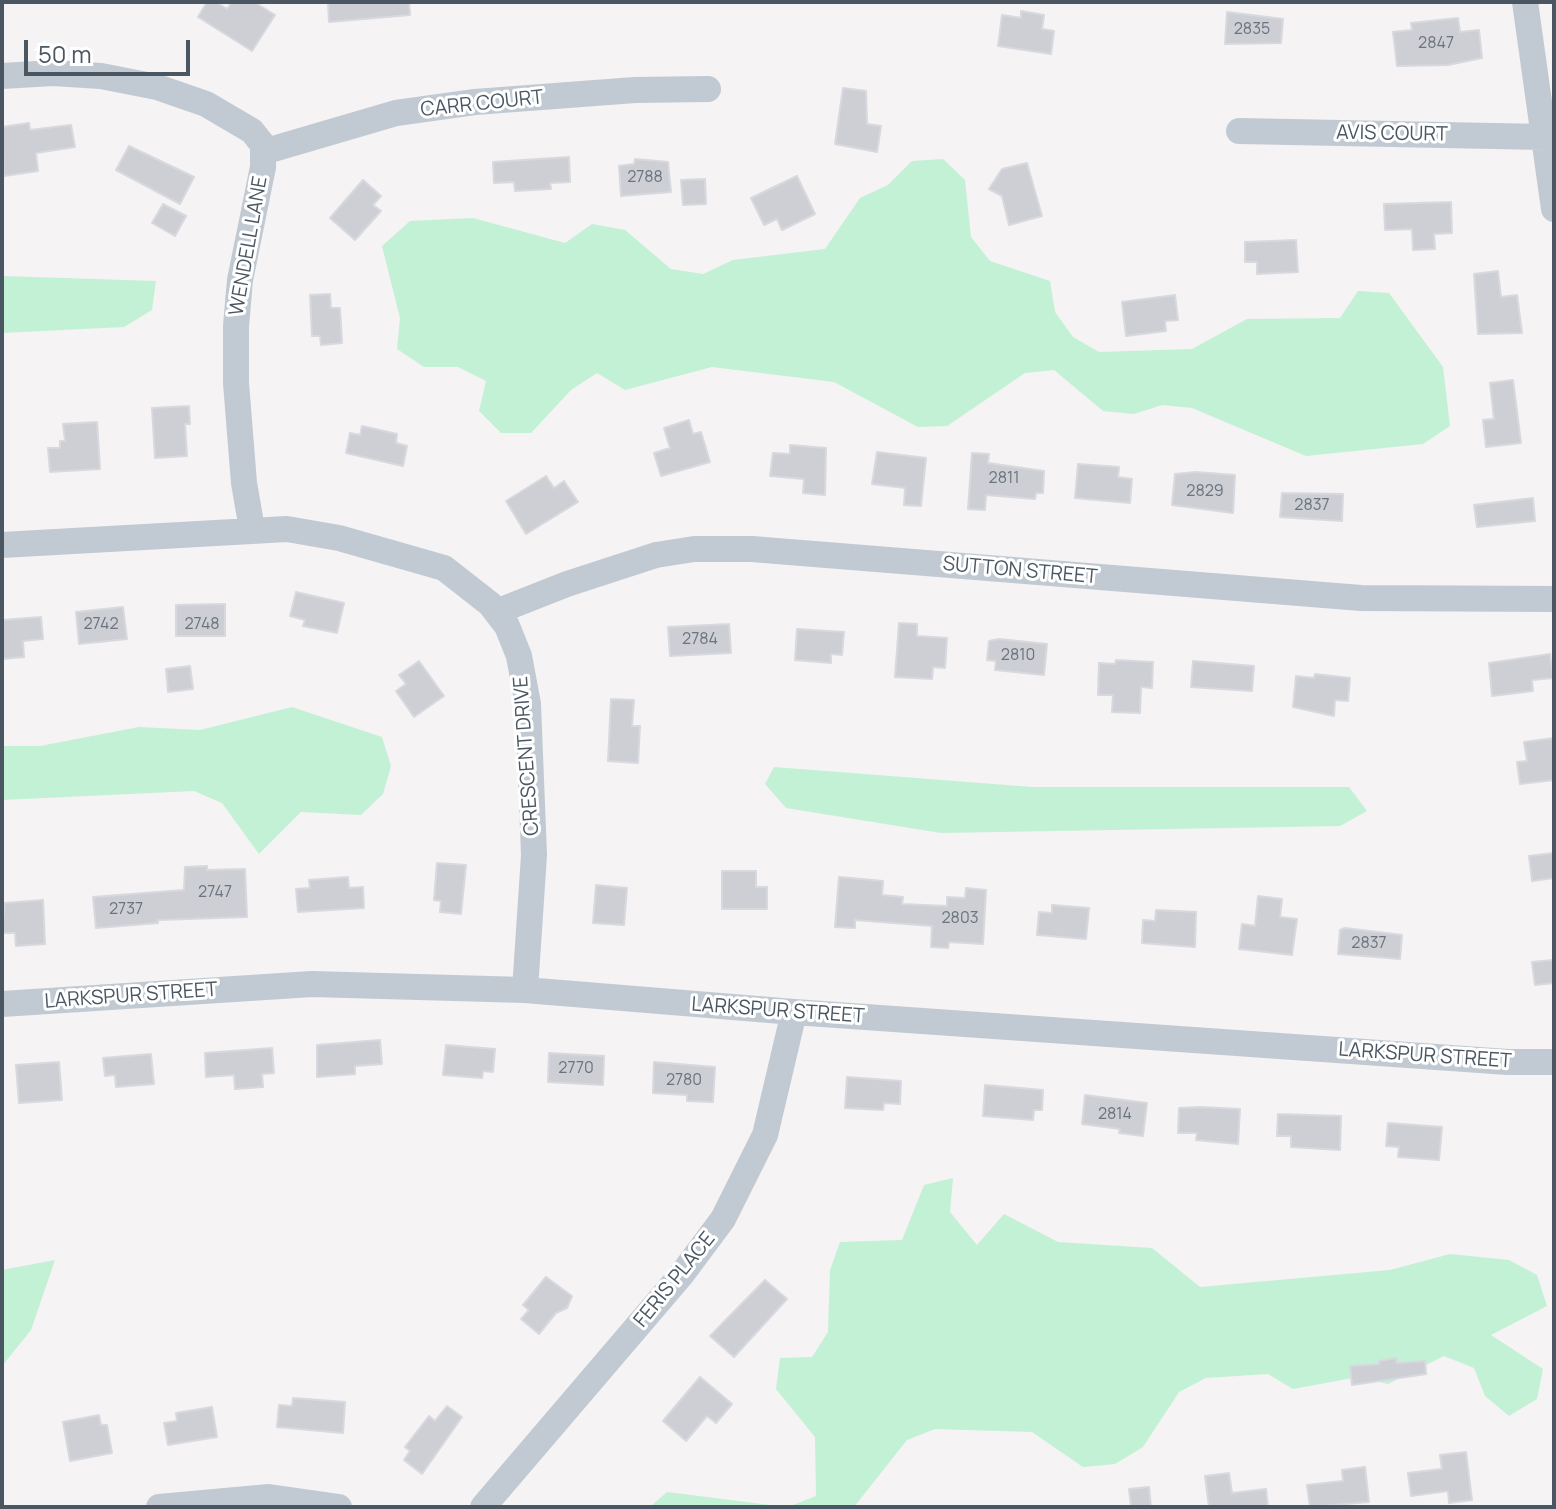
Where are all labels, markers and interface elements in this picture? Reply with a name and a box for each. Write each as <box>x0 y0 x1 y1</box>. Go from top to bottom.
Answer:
house number: 2835 <box>1234 20 1270 40</box>
scale bar <box>28 24 194 74</box>
house number: 2847 <box>1418 34 1454 54</box>
text: 50 m <box>38 37 92 70</box>
street label: CARR COURT <box>420 86 544 122</box>
street label: AVIS COURT <box>1336 121 1448 147</box>
house number: 2788 <box>627 168 663 188</box>
street label: WENDELL LANE <box>225 174 273 318</box>
house number: 2811 <box>989 469 1019 489</box>
house number: 2829 <box>1186 482 1224 502</box>
house number: 2837 <box>1294 496 1330 516</box>
street label: SUTTON STREET <box>942 552 1098 590</box>
house number: 2742 <box>83 615 119 635</box>
house number: 2748 <box>184 615 220 635</box>
house number: 2784 <box>682 630 718 650</box>
house number: 2810 <box>1001 646 1035 666</box>
street label: CRESCENT DRIVE <box>509 676 545 836</box>
house number: 2747 <box>198 883 232 903</box>
house number: 2737 <box>109 900 143 920</box>
house number: 2803 <box>941 909 979 929</box>
house number: 2837 <box>1351 934 1387 954</box>
street label: LARKSPUR STREET <box>44 978 218 1014</box>
street label: LARKSPUR STREET <box>691 993 865 1029</box>
street label: LARKSPUR STREET <box>1338 1038 1512 1074</box>
house number: 2770 <box>558 1059 594 1079</box>
house number: 2780 <box>666 1071 702 1091</box>
house number: 2814 <box>1098 1105 1132 1125</box>
street label: FERIS PLACE <box>629 1228 721 1332</box>

